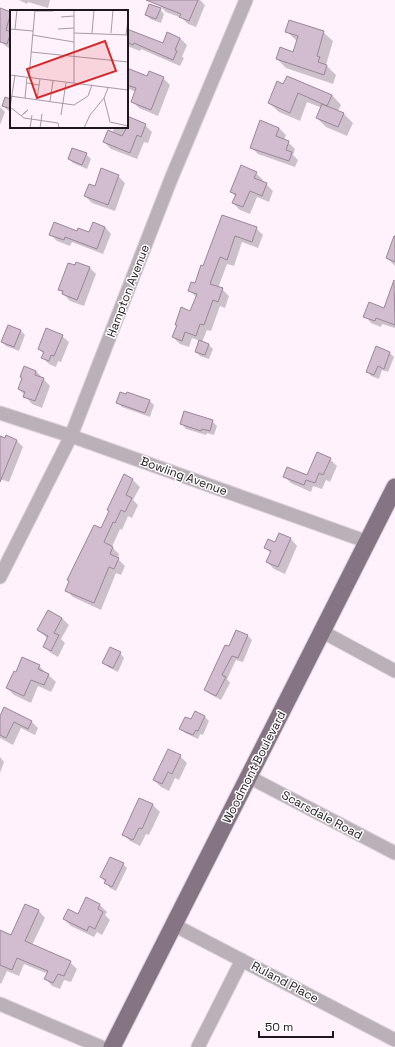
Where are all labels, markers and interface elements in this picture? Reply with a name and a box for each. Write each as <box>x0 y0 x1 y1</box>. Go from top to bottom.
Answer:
inset map <box>10 10 128 128</box>
street label: Hampton Avenue <box>103 242 153 340</box>
street label: Bowling Avenue <box>138 453 230 499</box>
street label: Woodmont Boulevard <box>219 708 289 826</box>
street label: Scarsdale Road <box>279 787 365 843</box>
street label: Ruland Place <box>249 958 321 1006</box>
scale bar <box>259 1013 333 1039</box>
text: 50 m <box>265 1019 293 1035</box>

